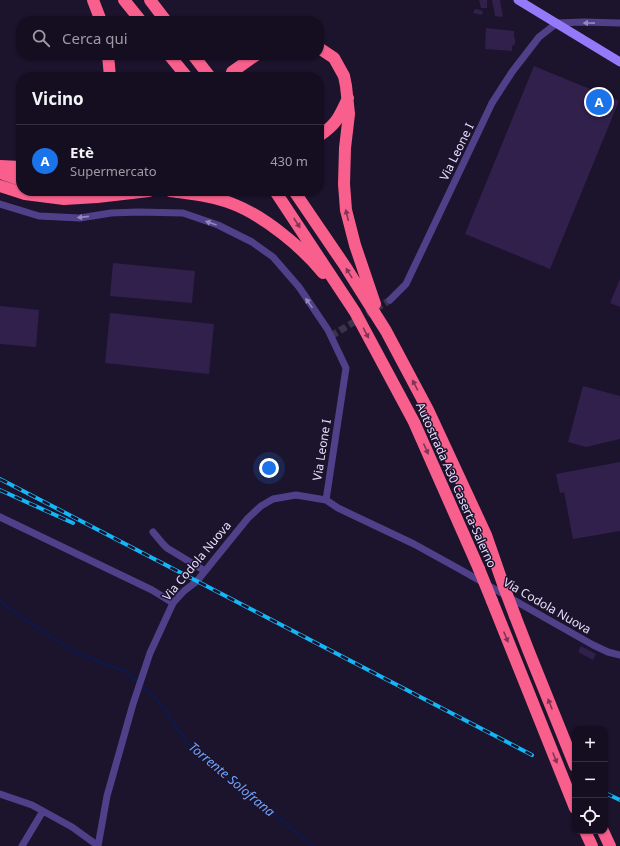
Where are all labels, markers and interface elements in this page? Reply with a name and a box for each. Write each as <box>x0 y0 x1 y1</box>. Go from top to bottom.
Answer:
search box <box>16 16 324 60</box>
one-way arrow <box>583 19 595 26</box>
icon: search <box>30 27 52 49</box>
text: Cerca qui <box>62 28 128 48</box>
text: Vicino <box>32 87 84 110</box>
pin: A <box>586 87 612 117</box>
street label: Via Leone I <box>435 120 478 183</box>
text: Etè <box>70 142 94 162</box>
text: A <box>41 152 50 170</box>
text: 430 m <box>270 152 308 170</box>
text: Supermercato <box>70 162 157 180</box>
one-way arrow <box>344 208 350 221</box>
one-way arrow <box>77 214 89 221</box>
one-way arrow <box>294 217 301 229</box>
one-way arrow <box>204 220 216 226</box>
one-way arrow <box>345 268 353 278</box>
one-way arrow <box>305 298 313 308</box>
one-way arrow <box>363 328 370 339</box>
one-way arrow <box>412 379 418 391</box>
street label: Autostrada A30 Caserta-Salerno <box>412 399 501 570</box>
street label: Via Leone I <box>308 418 335 482</box>
one-way arrow <box>423 443 429 454</box>
your location <box>259 458 279 478</box>
street label: Via Codola Nuova <box>158 517 235 604</box>
street label: Via Codola Nuova <box>500 573 594 638</box>
one-way arrow <box>504 632 510 644</box>
one-way arrow <box>546 697 552 709</box>
map controls <box>572 726 608 834</box>
button: + <box>572 726 608 762</box>
water label: Torrente Solofrana <box>185 738 279 821</box>
one-way arrow <box>552 753 558 764</box>
button: − <box>572 762 608 798</box>
button: locate <box>572 798 608 834</box>

